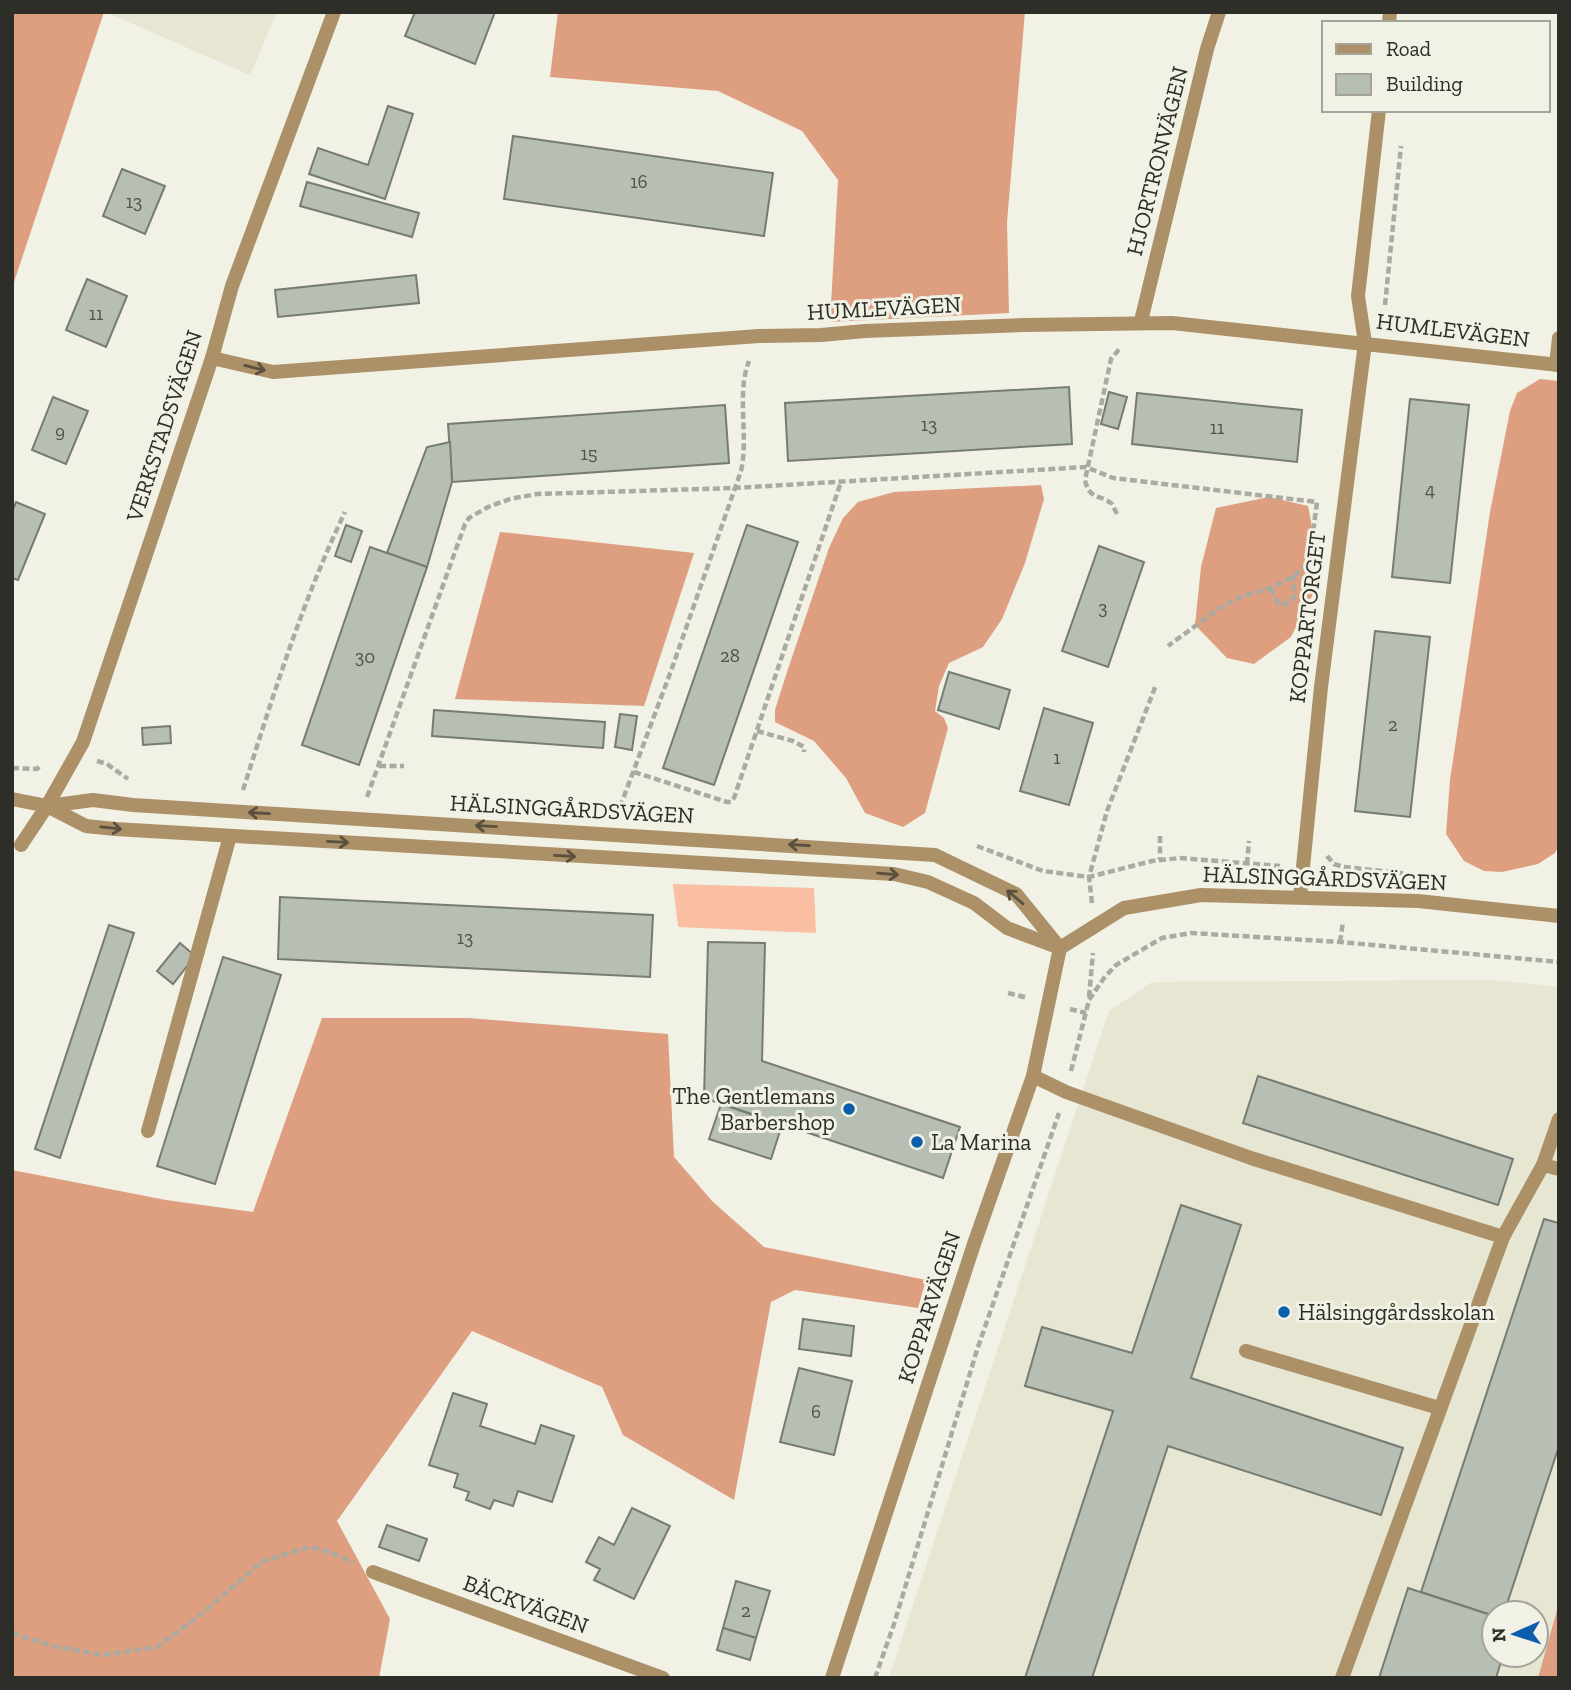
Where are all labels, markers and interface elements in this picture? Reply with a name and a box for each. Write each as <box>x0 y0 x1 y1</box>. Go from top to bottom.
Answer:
legend <box>1322 21 1550 112</box>
text: Road <box>1386 36 1432 61</box>
street label: HJORTRONVÄGEN <box>1120 64 1194 258</box>
text: Building <box>1386 71 1463 96</box>
house number: 16 <box>630 170 648 193</box>
house number: 13 <box>126 190 142 213</box>
street label: HUMLEVÄGEN <box>806 290 962 326</box>
house number: 11 <box>89 302 103 325</box>
street label: HUMLEVÄGEN <box>1375 307 1531 353</box>
street label: VERKSTADSVÄGEN <box>119 327 208 526</box>
one-way arrow <box>243 362 266 375</box>
house number: 13 <box>921 413 937 436</box>
house number: 11 <box>1210 416 1224 439</box>
house number: 9 <box>55 420 65 443</box>
house number: 15 <box>580 442 598 465</box>
house number: 4 <box>1425 478 1435 501</box>
street label: KOPPARTORGET <box>1283 530 1331 704</box>
house number: 3 <box>1098 596 1108 619</box>
house number: 28 <box>720 644 740 667</box>
house number: 30 <box>355 645 375 668</box>
house number: 2 <box>1388 713 1398 736</box>
house number: 1 <box>1053 746 1061 769</box>
street label: HÄLSINGGÅRDSVÄGEN <box>449 789 695 829</box>
one-way arrow <box>248 806 271 819</box>
one-way arrow <box>475 820 498 833</box>
one-way arrow <box>99 822 122 835</box>
one-way arrow <box>326 836 349 849</box>
one-way arrow <box>788 838 811 851</box>
one-way arrow <box>553 849 576 862</box>
street label: HÄLSINGGÅRDSVÄGEN <box>1202 860 1448 896</box>
one-way arrow <box>876 868 898 881</box>
one-way arrow <box>1007 889 1025 904</box>
house number: 13 <box>457 926 473 949</box>
place label: The Gentlemans Barbershop <box>672 1082 835 1136</box>
marker: The Gentlemans Barbershop <box>841 1101 857 1117</box>
place label: La Marina <box>931 1128 1031 1156</box>
marker: La Marina <box>909 1134 925 1150</box>
street label: KOPPARVÄGEN <box>891 1227 967 1387</box>
place label: Hälsinggårdsskolan <box>1298 1298 1495 1326</box>
marker: Hälsinggårdsskolan <box>1276 1304 1292 1320</box>
house number: 6 <box>811 1400 821 1423</box>
street label: BÄCKVÄGEN <box>459 1568 593 1640</box>
house number: 2 <box>741 1599 751 1622</box>
north arrow <box>1480 1599 1550 1669</box>
text: N <box>1487 1627 1510 1643</box>

